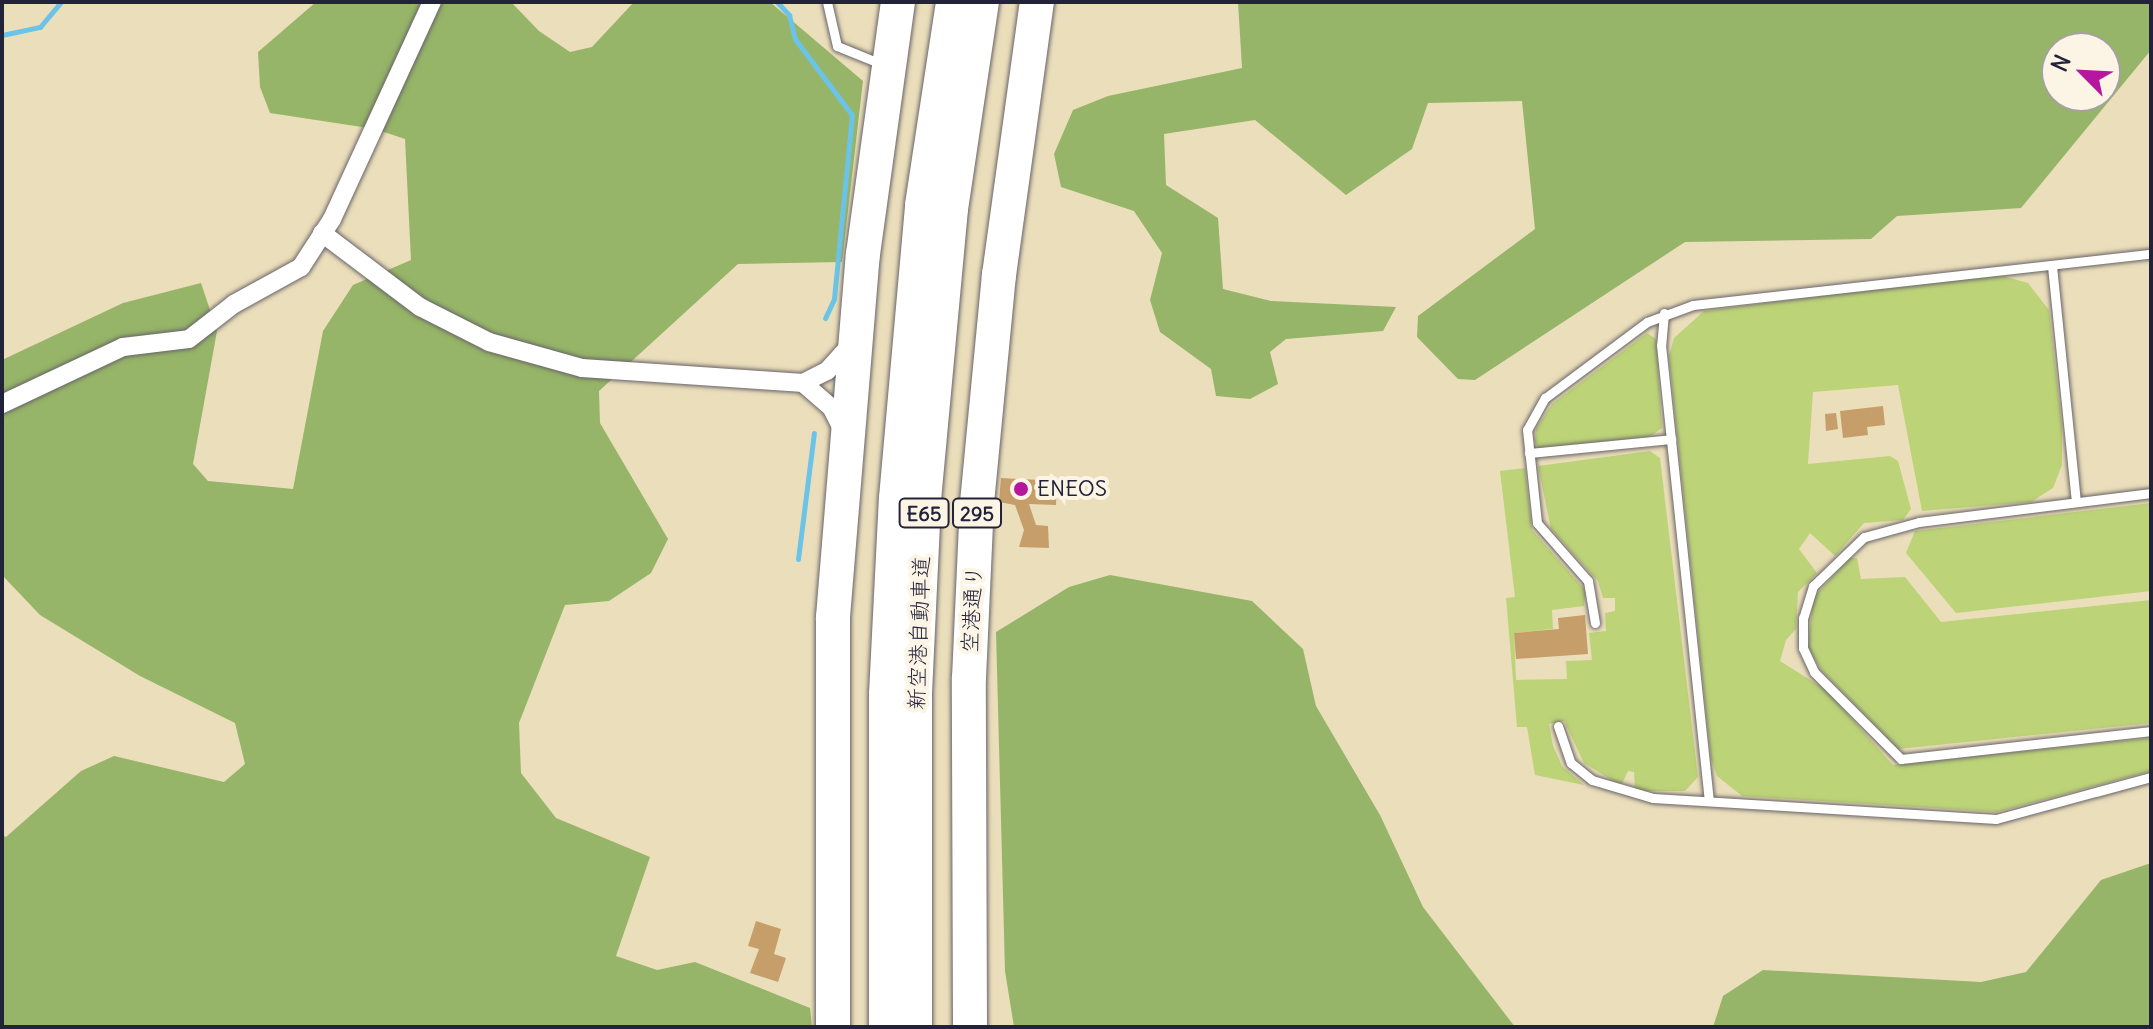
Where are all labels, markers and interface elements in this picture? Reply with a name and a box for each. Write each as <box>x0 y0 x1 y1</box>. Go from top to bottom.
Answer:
north arrow <box>2041 32 2121 112</box>
text: N <box>2045 50 2077 76</box>
place label: ENEOS <box>1037 476 1107 502</box>
marker: ENEOS <box>1012 480 1030 498</box>
road number: E65 <box>898 497 950 529</box>
road number: 295 <box>951 497 1003 529</box>
street label: 新空港自動車道 <box>903 556 935 710</box>
street label: 空港通り <box>957 564 987 654</box>

